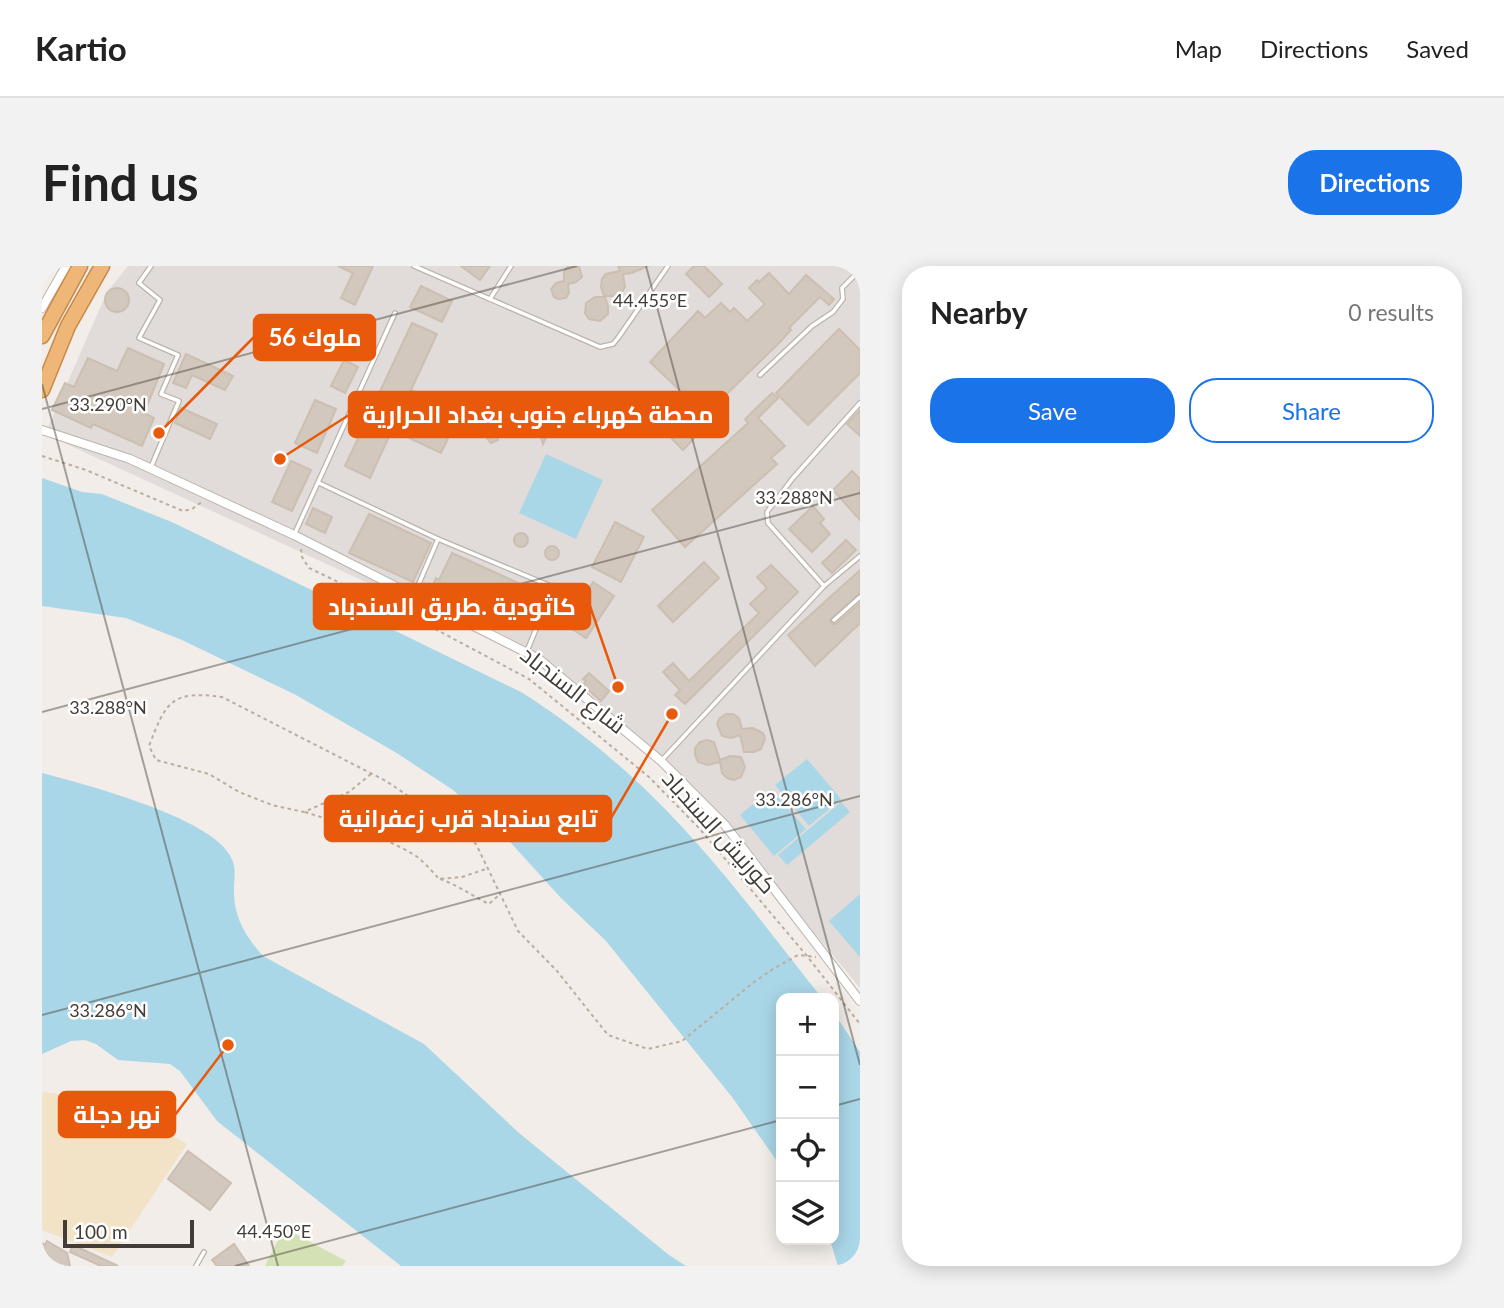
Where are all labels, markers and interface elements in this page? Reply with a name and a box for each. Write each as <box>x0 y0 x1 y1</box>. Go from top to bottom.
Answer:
text: Kartio <box>35 28 127 68</box>
text: Map <box>1175 34 1222 63</box>
text: Directions <box>1260 34 1368 63</box>
text: Saved <box>1406 34 1469 63</box>
button: Directions <box>1288 150 1462 215</box>
text: Find us <box>42 153 199 211</box>
text: 44.455°E <box>613 289 687 311</box>
text: Nearby <box>930 294 1028 330</box>
text: 0 results <box>1348 298 1434 326</box>
callout: ملوك 56 <box>254 315 375 360</box>
text: ملوك 56 <box>268 322 362 352</box>
button: Save <box>930 378 1175 443</box>
button: Share <box>1189 378 1434 443</box>
callout: محطة كهرباء جنوب بغداد الحرارية <box>349 392 728 437</box>
text: 33.290°N <box>69 393 147 415</box>
text: محطة كهرباء جنوب بغداد الحرارية <box>362 399 714 429</box>
text: 33.288°N <box>755 486 833 508</box>
callout: كاثودية .طريق السندباد <box>314 584 590 629</box>
text: كاثودية .طريق السندباد <box>328 591 576 621</box>
street label: شارع السندباد <box>514 639 632 741</box>
text: 33.288°N <box>69 696 147 718</box>
street label: كورنيش السندباد <box>656 764 783 900</box>
text: 33.286°N <box>755 788 833 810</box>
callout: تابع سندباد قرب زعفرانية <box>325 796 611 841</box>
text: تابع سندباد قرب زعفرانية <box>339 803 598 835</box>
map controls <box>776 993 839 1245</box>
button: + <box>776 993 839 1056</box>
text: 33.286°N <box>69 999 147 1021</box>
button: − <box>776 1056 839 1119</box>
callout: نهر دجلة <box>59 1092 175 1137</box>
text: نهر دجلة <box>73 1099 161 1129</box>
button: locate <box>776 1119 839 1182</box>
button: layers <box>776 1182 839 1245</box>
scale bar <box>63 1217 194 1249</box>
text: 100 m <box>74 1220 128 1243</box>
text: 44.450°E <box>237 1220 311 1242</box>

